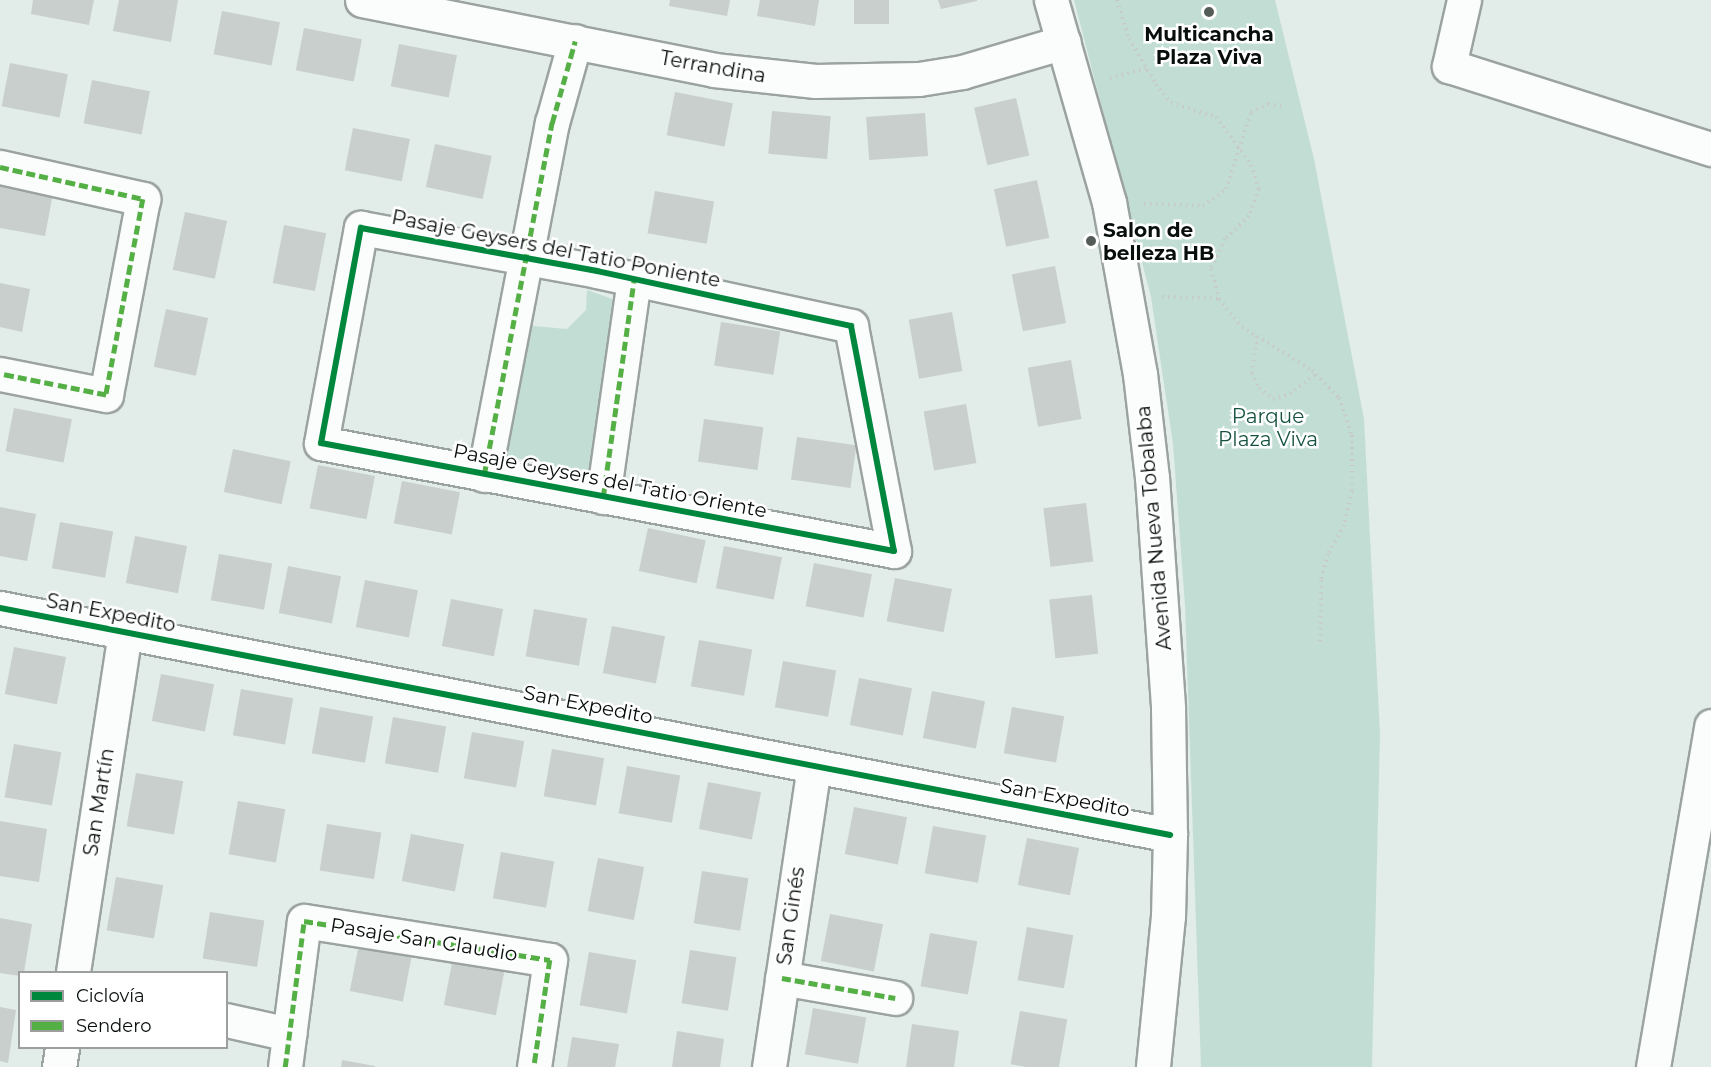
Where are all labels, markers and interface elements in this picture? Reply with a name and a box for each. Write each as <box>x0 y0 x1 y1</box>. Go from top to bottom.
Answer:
marker: Multicancha Plaza Viva <box>1202 5 1216 19</box>
place label: Multicancha Plaza Viva <box>1144 22 1274 69</box>
street label: Terrandina <box>658 46 768 88</box>
street label: Pasaje Geysers del Tatio Poniente <box>390 205 722 293</box>
place label: Salon de belleza HB <box>1103 218 1214 265</box>
marker: Salon de belleza HB <box>1084 234 1098 248</box>
park label: Parque Plaza Viva <box>1218 404 1318 451</box>
street label: Avenida Nueva Tobalaba <box>1131 405 1177 651</box>
street label: Pasaje Geysers del Tatio Oriente <box>451 439 769 523</box>
street label: San Expedito <box>44 589 178 637</box>
street label: San Expedito <box>521 681 655 729</box>
street label: San Martín <box>79 746 119 858</box>
street label: San Expedito <box>998 774 1132 822</box>
street label: San Ginés <box>772 865 810 967</box>
street label: Pasaje San Claudio <box>329 913 519 967</box>
legend <box>18 971 228 1049</box>
text: Ciclovía <box>76 985 145 1007</box>
text: Sendero <box>76 1015 151 1037</box>

